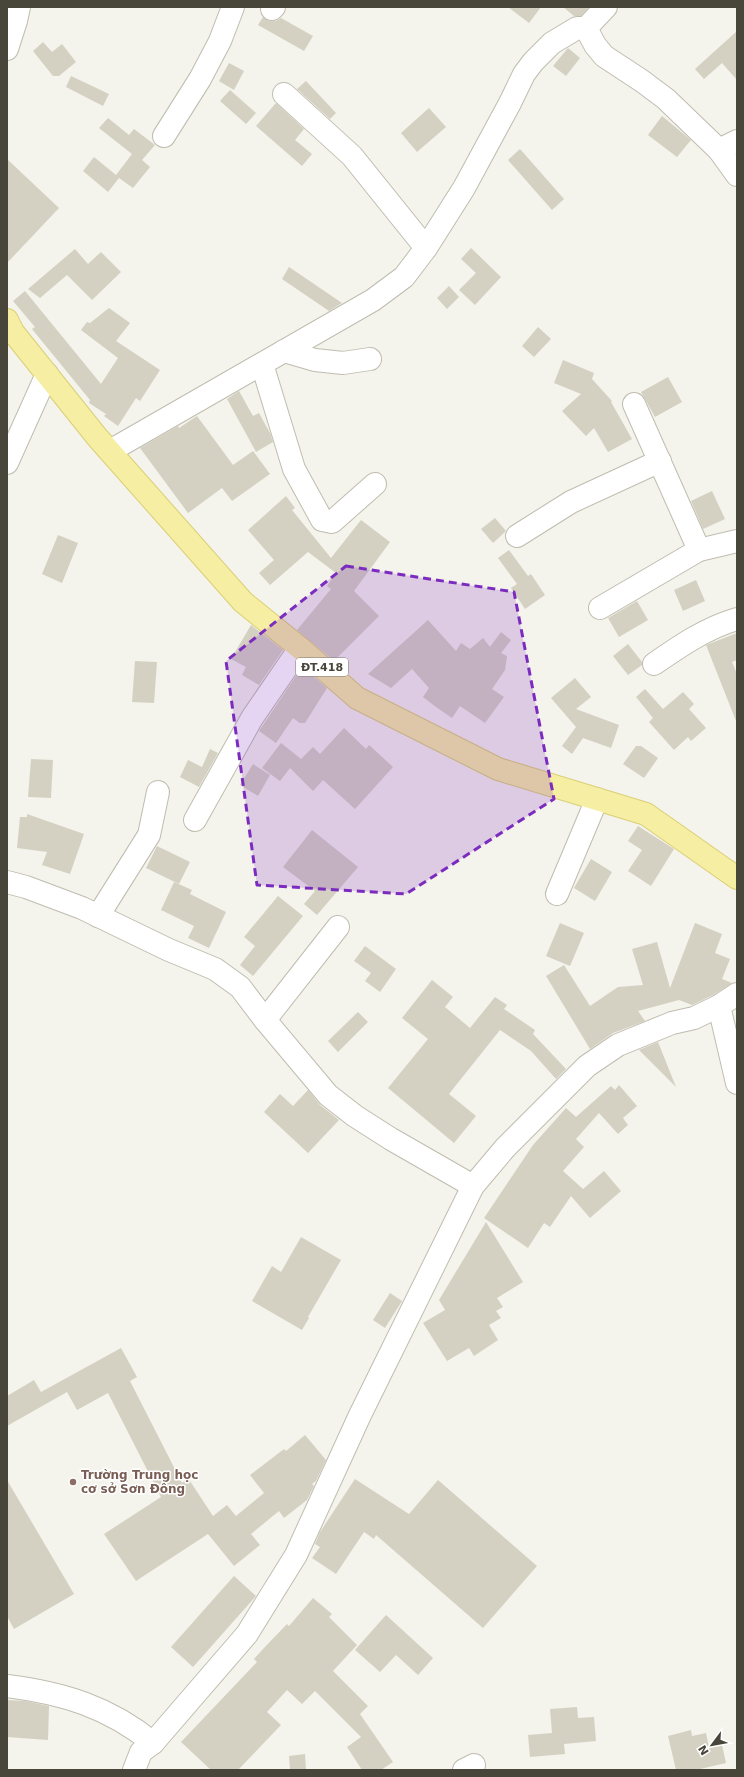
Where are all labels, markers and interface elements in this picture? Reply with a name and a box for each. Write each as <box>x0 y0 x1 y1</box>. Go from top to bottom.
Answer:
road number: ĐT.418 <box>296 658 348 676</box>
place label: Trường Trung học cơ sở Sơn Đông <box>81 1468 198 1496</box>
marker: Trường Trung học cơ sở Sơn Đông <box>68 1477 78 1487</box>
north arrow <box>692 1725 732 1765</box>
text: N <box>696 1743 712 1757</box>

